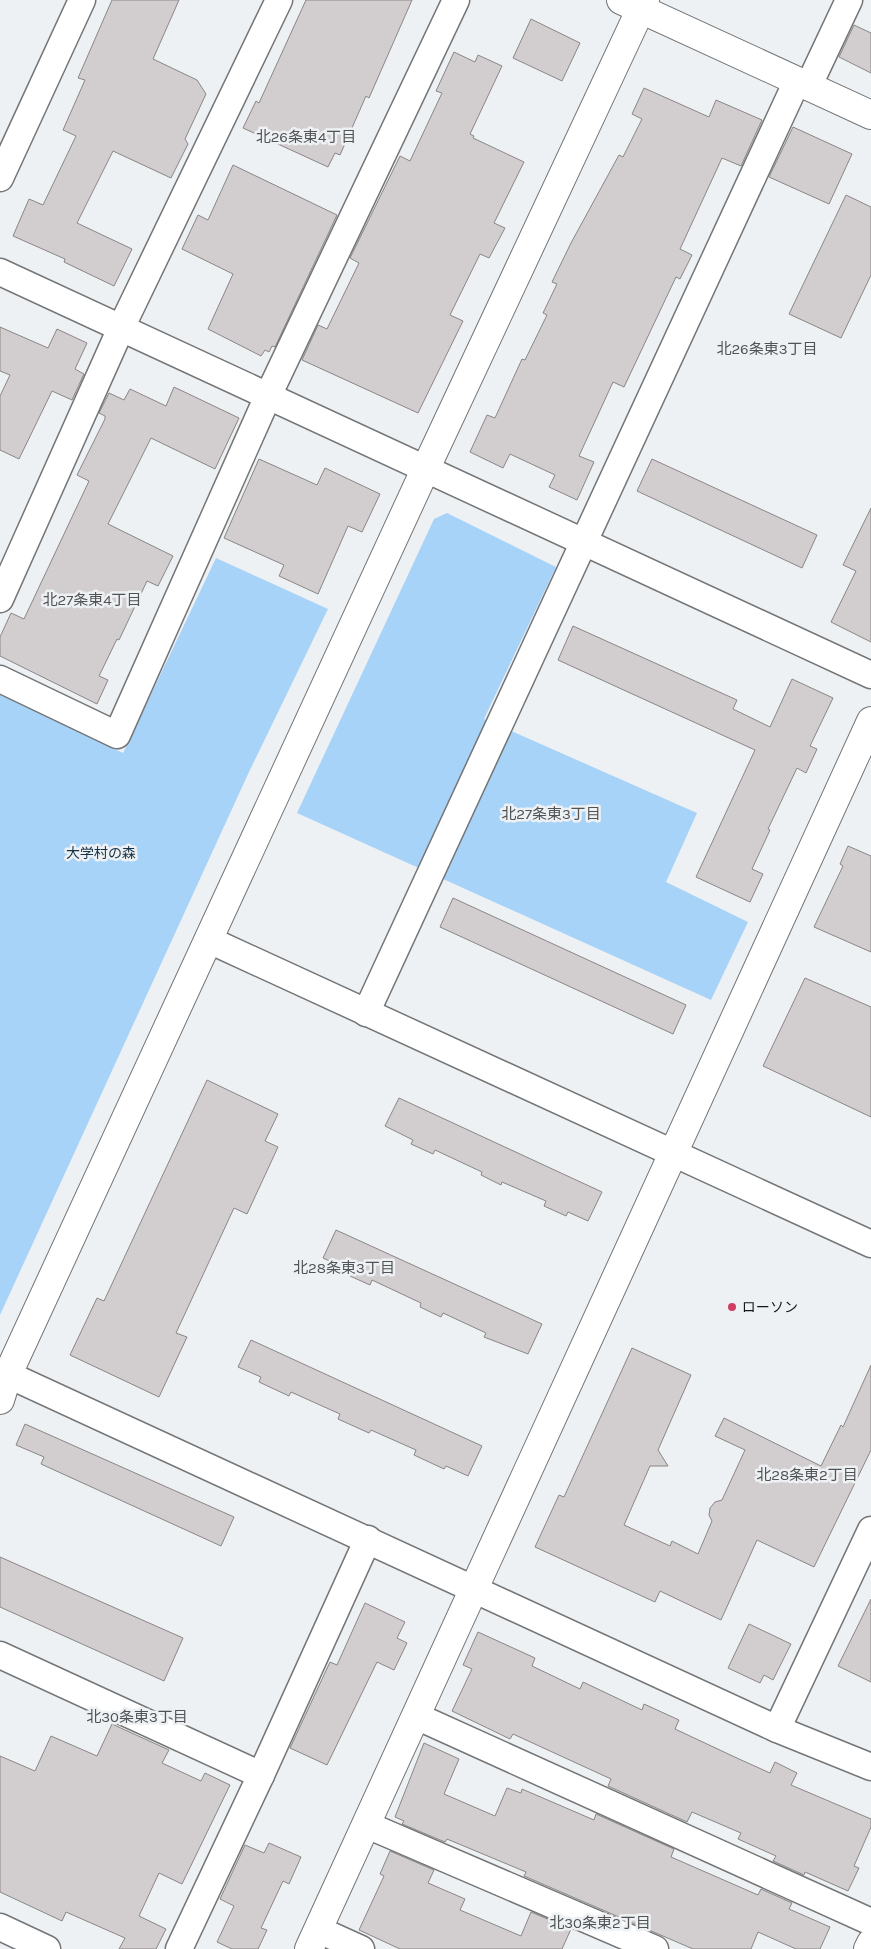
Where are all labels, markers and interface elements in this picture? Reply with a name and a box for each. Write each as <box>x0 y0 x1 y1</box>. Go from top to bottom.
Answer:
district label: 北26条東4丁目 <box>256 128 356 146</box>
district label: 北26条東3丁目 <box>716 340 818 358</box>
district label: 北27条東4丁目 <box>42 591 142 609</box>
district label: 北27条東3丁目 <box>501 805 601 823</box>
park label: 大学村の森 <box>66 845 136 862</box>
district label: 北28条東3丁目 <box>293 1259 395 1277</box>
place label: ローソン <box>742 1299 798 1316</box>
marker: ローソン <box>726 1301 738 1313</box>
district label: 北28条東2丁目 <box>756 1466 858 1484</box>
district label: 北30条東3丁目 <box>86 1708 188 1726</box>
district label: 北30条東2丁目 <box>549 1914 651 1932</box>

